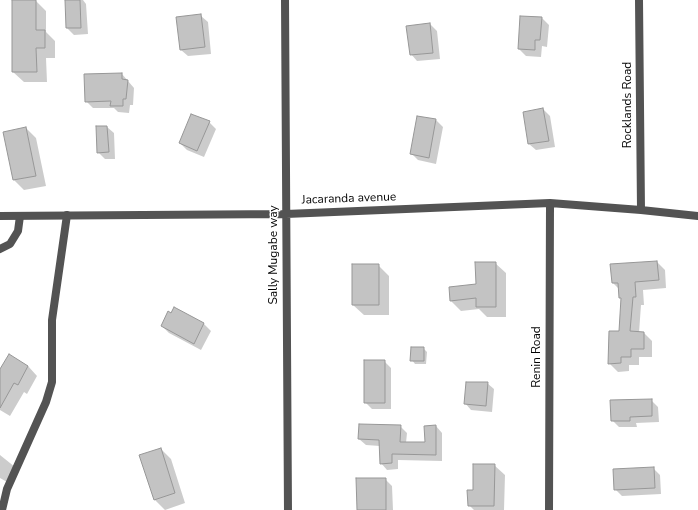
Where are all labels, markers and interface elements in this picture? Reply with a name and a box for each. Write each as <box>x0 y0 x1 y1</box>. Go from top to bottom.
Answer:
street label: Rocklands Road <box>621 62 635 148</box>
street label: Jacaranda avenue <box>301 190 397 208</box>
street label: Sally Mugabe way <box>267 205 281 305</box>
street label: Renin Road <box>530 326 544 388</box>

